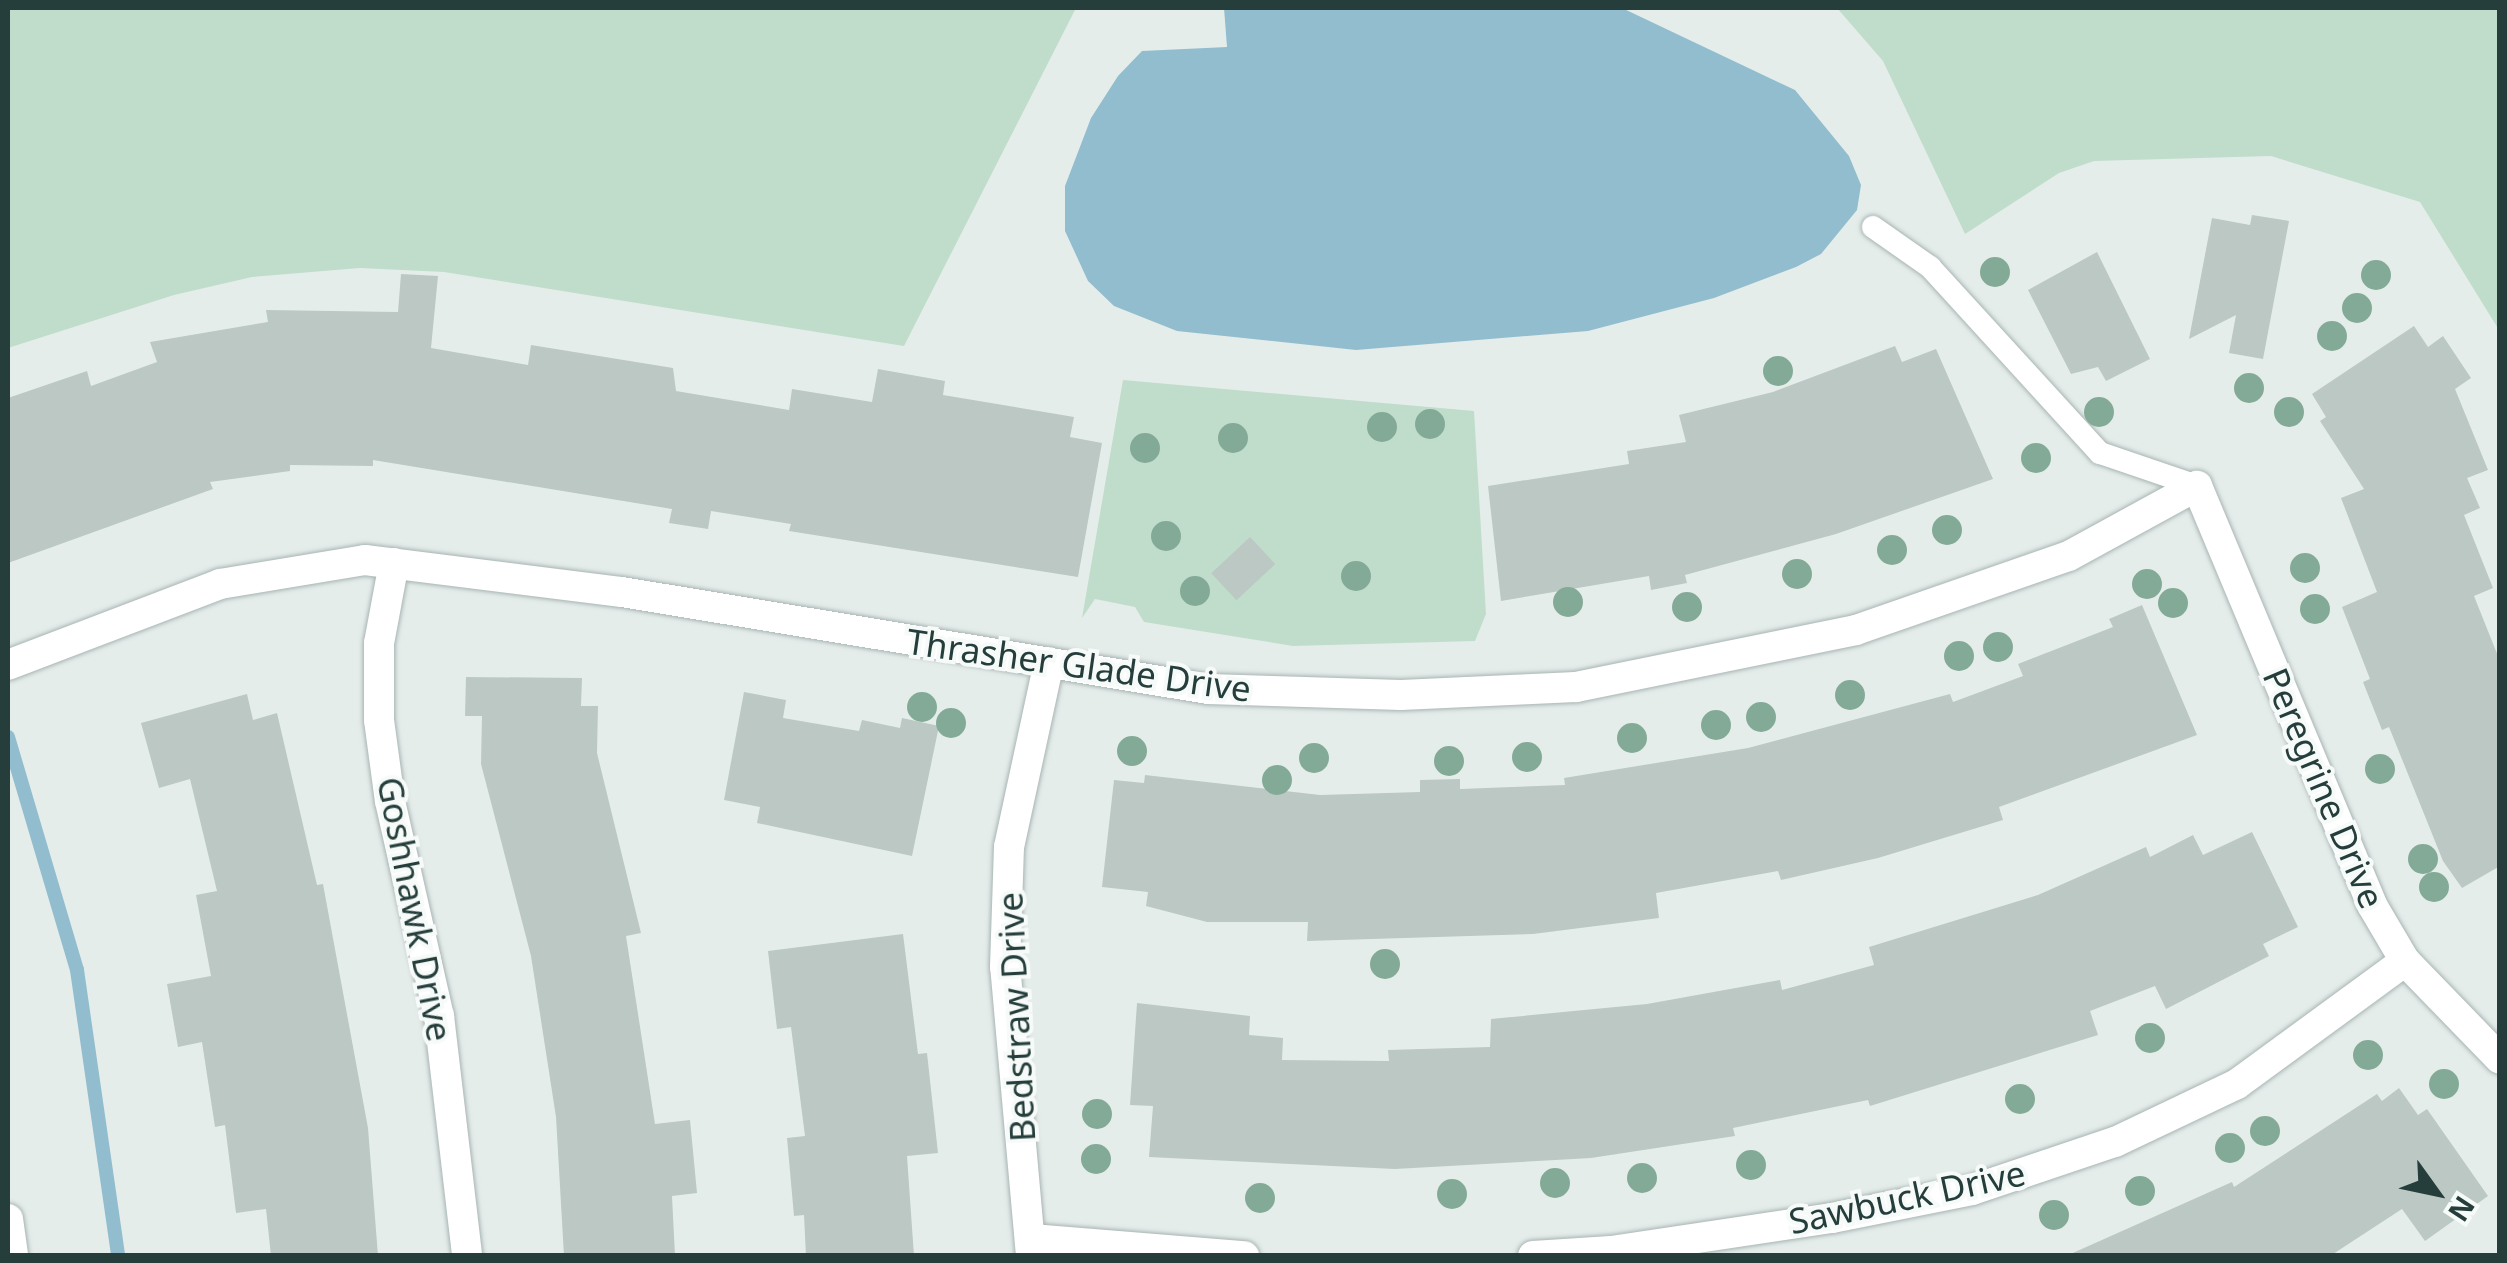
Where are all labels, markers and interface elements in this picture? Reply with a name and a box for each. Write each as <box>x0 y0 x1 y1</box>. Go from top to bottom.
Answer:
street label: Thrasher Glade Drive <box>904 620 1254 710</box>
street label: Peregrine Drive <box>2255 662 2393 914</box>
street label: Goshhawk Drive <box>369 773 461 1045</box>
street label: Bedstraw Drive <box>988 891 1044 1143</box>
north arrow <box>2387 1143 2487 1243</box>
street label: Sawbuck Drive <box>1785 1151 2029 1243</box>
text: N <box>2440 1189 2484 1229</box>

